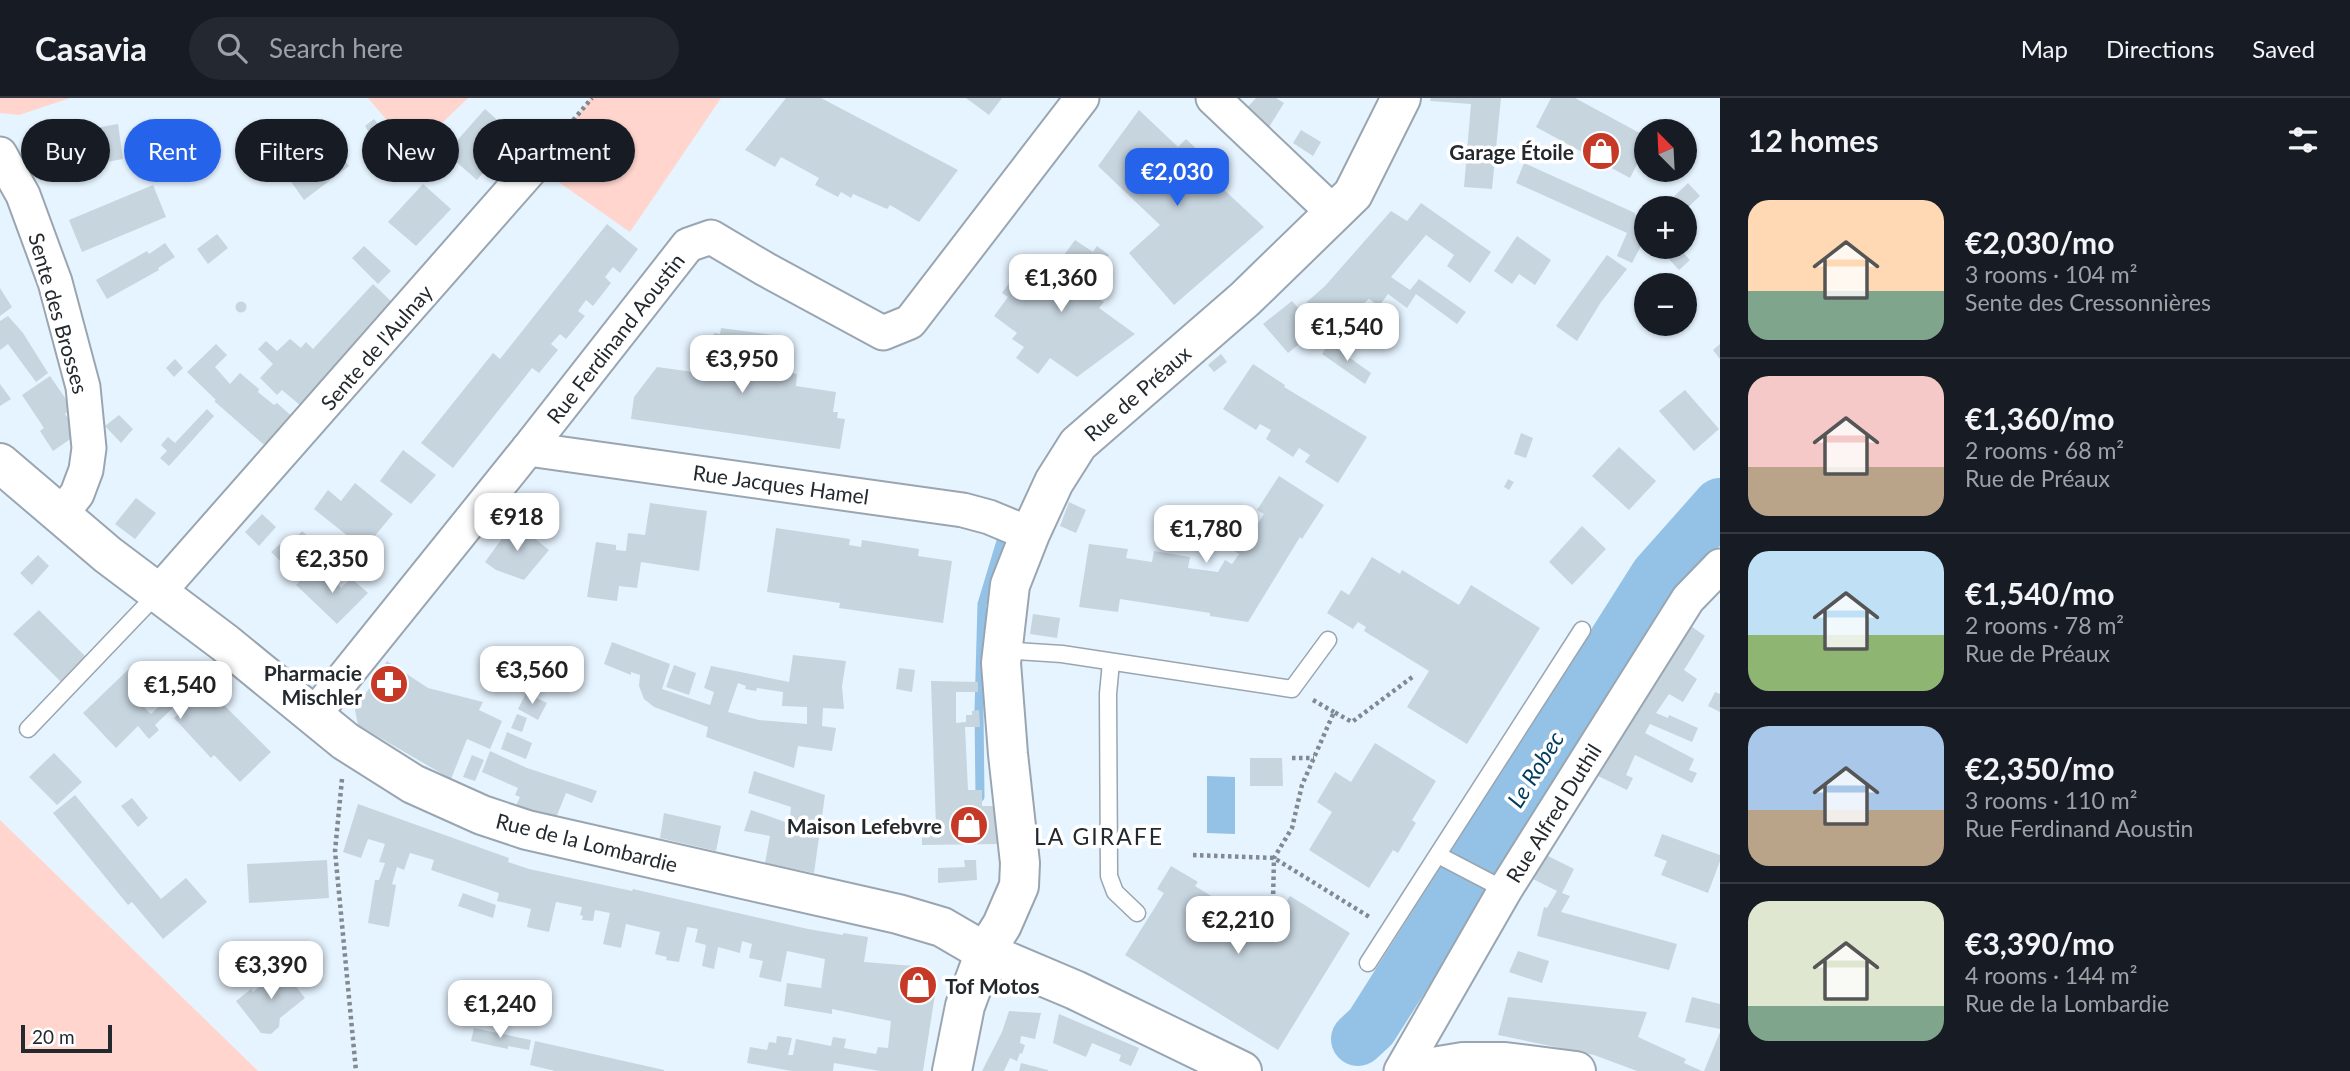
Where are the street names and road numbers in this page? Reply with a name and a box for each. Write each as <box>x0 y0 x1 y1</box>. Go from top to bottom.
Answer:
street label: Sente des Brosses <box>24 230 94 396</box>
street label: Rue Ferdinand Aoustin <box>541 248 689 428</box>
street label: Sente de l'Aulnay <box>315 279 437 415</box>
street label: Rue de Préaux <box>1079 340 1196 446</box>
street label: Rue Jacques Hamel <box>691 459 871 509</box>
street label: Rue Alfred Duthil <box>1500 739 1606 887</box>
street label: Rue de la Lombardie <box>494 807 680 877</box>

